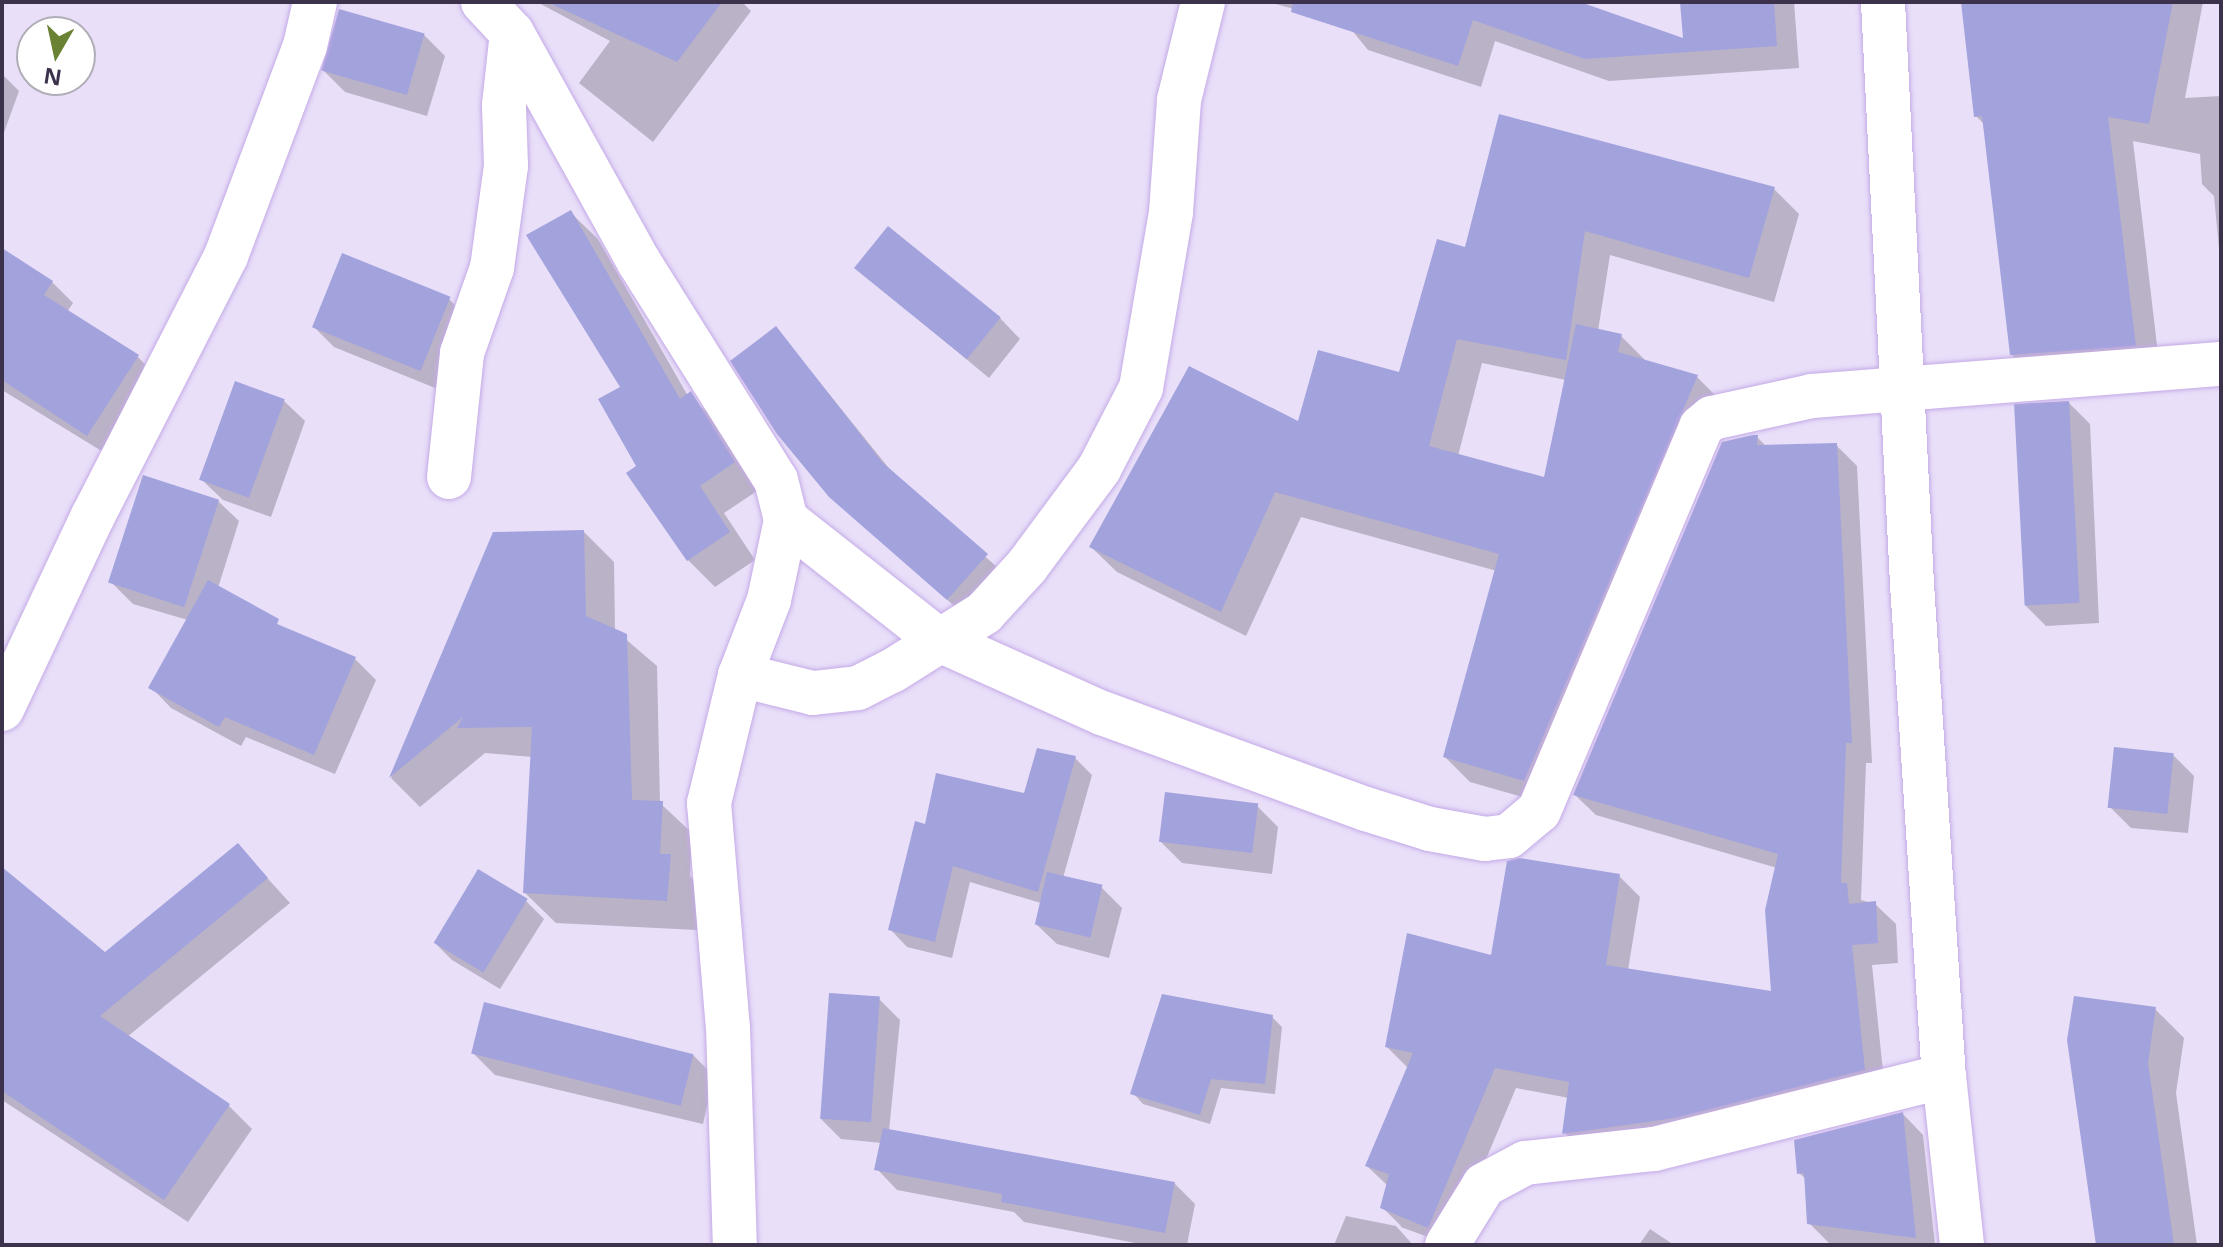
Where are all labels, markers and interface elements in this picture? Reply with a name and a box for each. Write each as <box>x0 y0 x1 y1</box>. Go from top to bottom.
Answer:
north arrow <box>16 16 96 96</box>
text: N <box>41 62 64 94</box>

